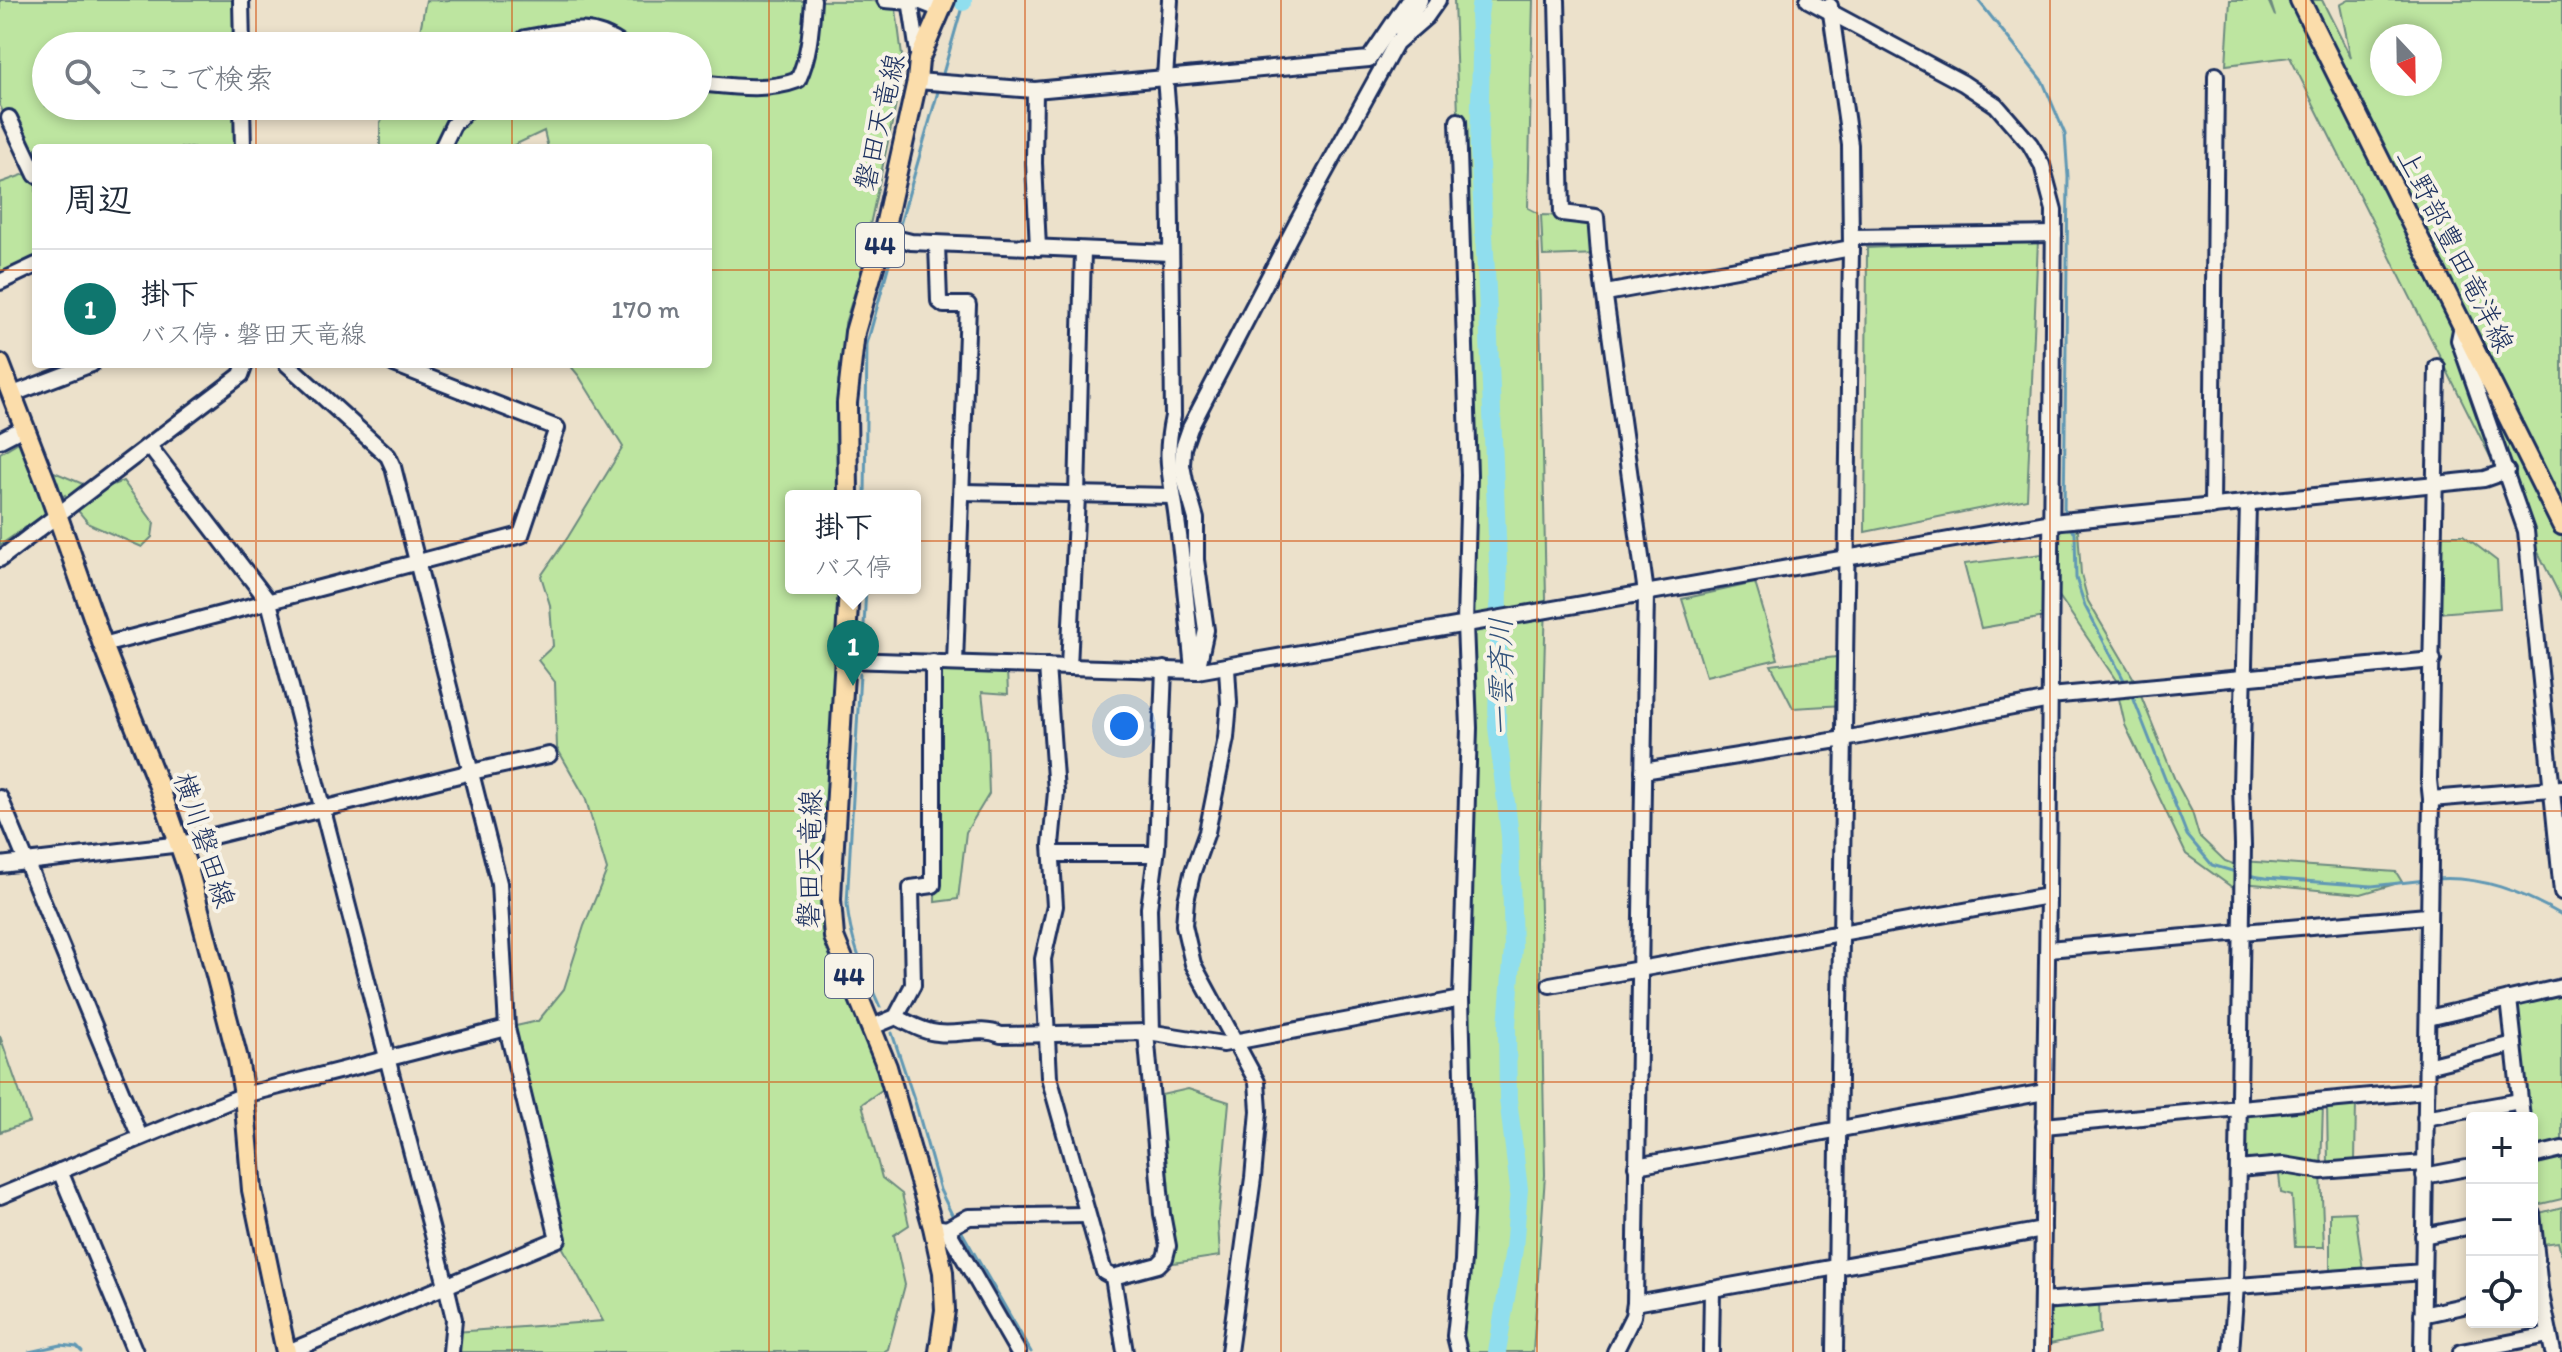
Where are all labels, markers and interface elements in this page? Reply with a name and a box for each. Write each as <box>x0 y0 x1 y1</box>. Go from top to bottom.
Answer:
north arrow <box>2370 24 2442 96</box>
search box <box>32 32 712 120</box>
street label: 磐田天竜線 <box>847 50 911 194</box>
icon: search <box>60 54 104 98</box>
text: ここで検索 <box>124 60 274 97</box>
street label: 上野部豊田竜洋線 <box>2390 142 2522 358</box>
text: 周辺 <box>64 179 132 220</box>
road number: 44 <box>856 223 904 267</box>
text: 掛下 <box>140 275 200 312</box>
text: 1 <box>84 293 96 325</box>
text: 170 m <box>611 293 680 325</box>
text: バス停 · 磐田天竜線 <box>140 318 366 350</box>
popup <box>785 490 921 594</box>
text: 掛下 <box>814 508 874 545</box>
text: バス停 <box>814 551 892 583</box>
water label: 一雲斉川 <box>1482 617 1519 737</box>
pin: 1 <box>827 620 879 686</box>
your location <box>1104 706 1144 746</box>
street label: 横川磐田線 <box>167 768 243 912</box>
street label: 磐田天竜線 <box>791 789 827 929</box>
road number: 44 <box>825 954 873 998</box>
map controls <box>2466 1112 2538 1328</box>
button: + <box>2466 1112 2538 1184</box>
button: − <box>2466 1184 2538 1256</box>
button: locate <box>2466 1256 2538 1328</box>

